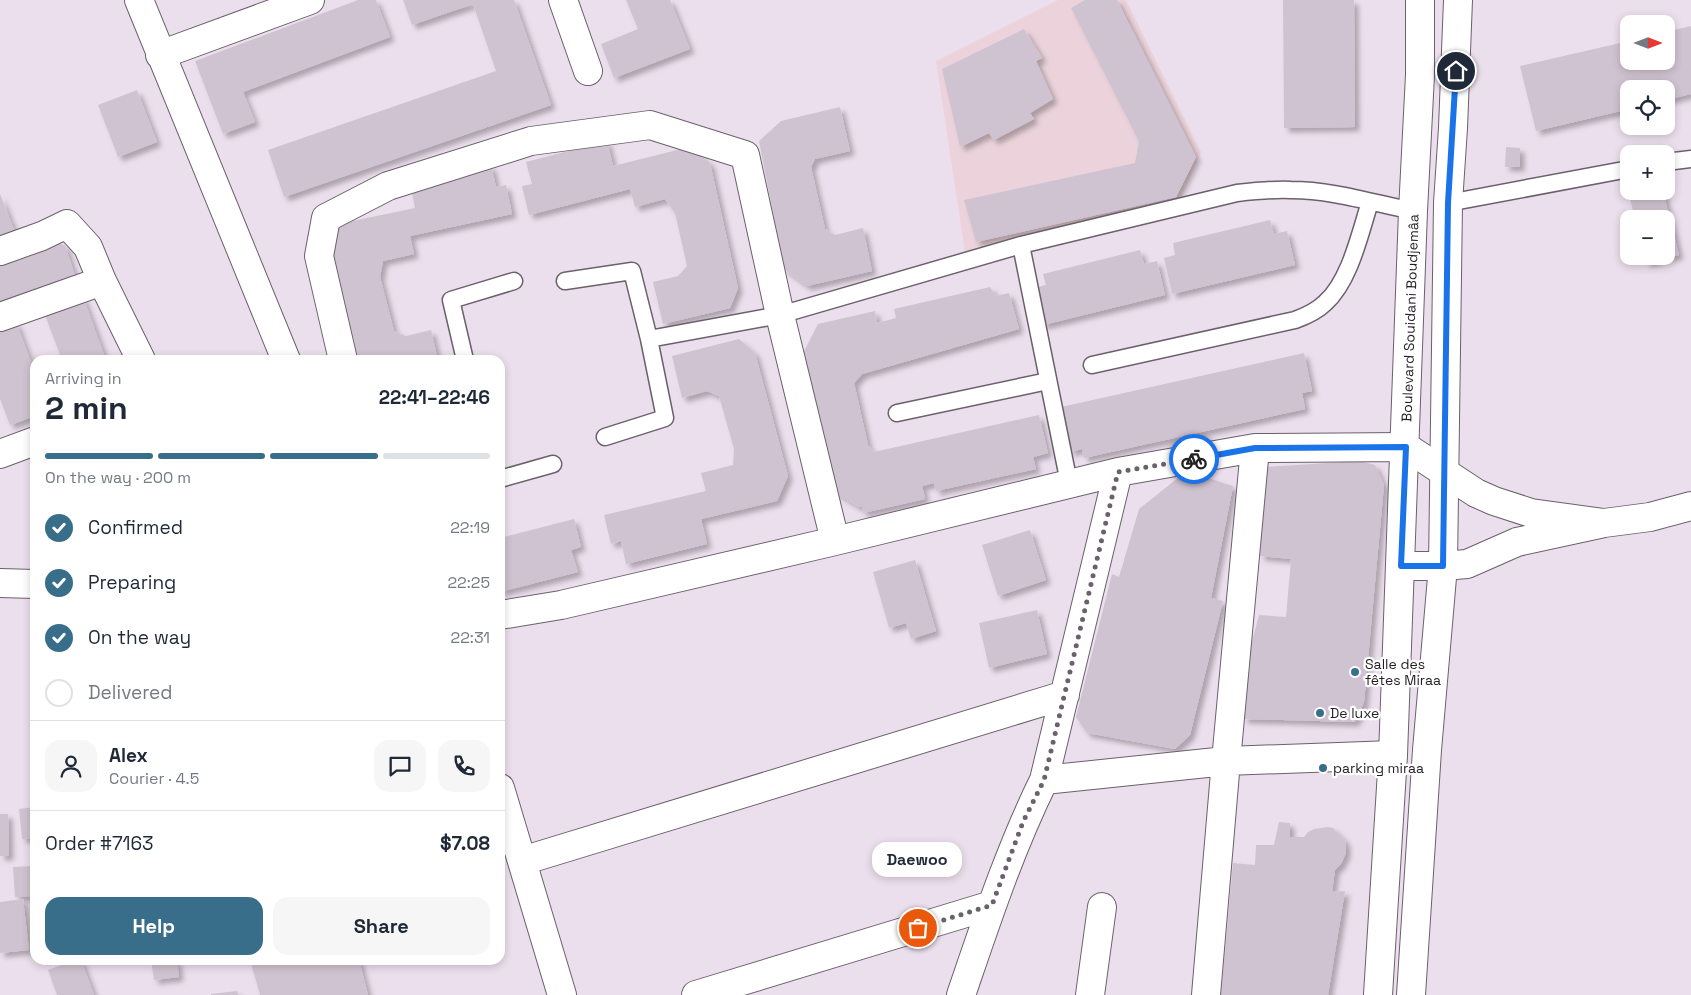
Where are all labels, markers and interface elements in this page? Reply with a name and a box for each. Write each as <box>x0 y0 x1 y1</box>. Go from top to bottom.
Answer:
north arrow <box>1620 15 1675 70</box>
map controls <box>1620 15 1675 265</box>
pin <box>1435 50 1477 92</box>
icon: home <box>1442 57 1470 85</box>
button: locate <box>1620 80 1675 135</box>
button: + <box>1620 145 1675 200</box>
button: − <box>1620 210 1675 265</box>
street label: Boulevard Souidani Boudjemâa <box>1397 214 1423 422</box>
text: Arriving in <box>45 368 122 389</box>
text: 22:41–22:46 <box>379 385 490 410</box>
text: 2 min <box>45 388 128 428</box>
courier <box>1169 434 1219 484</box>
icon: bike <box>1180 445 1208 473</box>
text: On the way · 200 m <box>45 467 191 488</box>
icon: check <box>45 514 73 542</box>
text: Confirmed <box>88 515 183 540</box>
text: 22:19 <box>450 517 490 538</box>
icon: check <box>45 569 73 597</box>
text: Preparing <box>88 570 176 595</box>
text: 22:25 <box>447 572 490 593</box>
icon: check <box>45 624 73 652</box>
text: On the way <box>88 625 191 650</box>
text: 22:31 <box>451 627 490 648</box>
place label: Salle des fêtes Miraa <box>1365 655 1441 689</box>
marker: Salle des fêtes Miraa <box>1349 666 1361 678</box>
text: Delivered <box>88 680 173 705</box>
place label: De luxe <box>1330 704 1379 722</box>
marker: De luxe <box>1314 707 1326 719</box>
button: person <box>45 740 97 792</box>
button: chat <box>374 740 426 792</box>
button: phone <box>438 740 490 792</box>
text: Alex <box>109 743 148 768</box>
place label: parking miraa <box>1333 759 1424 777</box>
marker: parking miraa <box>1317 762 1329 774</box>
text: Courier · 4.5 <box>109 768 199 789</box>
text: Order #7163 <box>45 831 154 856</box>
text: $7.08 <box>440 831 490 856</box>
callout: Daewoo <box>873 843 963 878</box>
text: Daewoo <box>886 849 948 870</box>
button: Help <box>45 897 263 955</box>
button: Share <box>273 897 490 955</box>
pin <box>897 907 939 949</box>
icon: bag <box>904 914 932 942</box>

